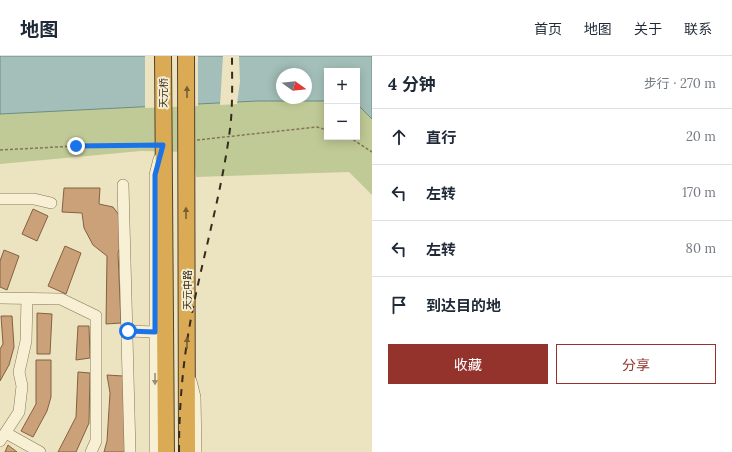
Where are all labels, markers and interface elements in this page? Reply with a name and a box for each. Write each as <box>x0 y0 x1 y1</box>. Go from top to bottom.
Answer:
text: 地图 <box>20 17 58 41</box>
text: 首页 <box>534 20 562 38</box>
text: 地图 <box>584 20 612 38</box>
text: 关于 <box>634 20 662 38</box>
text: 联系 <box>684 20 712 38</box>
north arrow <box>276 68 312 104</box>
map controls <box>324 68 360 140</box>
button: + <box>324 68 360 104</box>
text: 4 分钟 <box>388 73 436 95</box>
text: 步行 · 270 m <box>644 75 716 92</box>
street label: 天元桥 <box>157 78 170 108</box>
one-way arrow <box>184 85 190 98</box>
button: − <box>324 104 360 140</box>
icon: ahead <box>388 126 410 148</box>
text: 直行 <box>426 128 456 147</box>
text: 20 m <box>686 128 716 145</box>
route end <box>67 137 85 155</box>
icon: left <box>388 182 410 204</box>
text: 左转 <box>426 184 456 203</box>
text: 170 m <box>682 184 716 201</box>
one-way arrow <box>183 206 189 219</box>
icon: left <box>388 238 410 260</box>
text: 左转 <box>426 240 456 259</box>
text: 80 m <box>686 240 716 257</box>
street label: 天元中路 <box>181 270 194 310</box>
icon: arrive <box>388 294 410 316</box>
text: 到达目的地 <box>426 296 501 315</box>
route start <box>119 322 137 340</box>
one-way arrow <box>184 336 190 349</box>
button: 收藏 <box>388 344 548 384</box>
button: 分享 <box>556 344 716 384</box>
one-way arrow <box>152 373 158 386</box>

